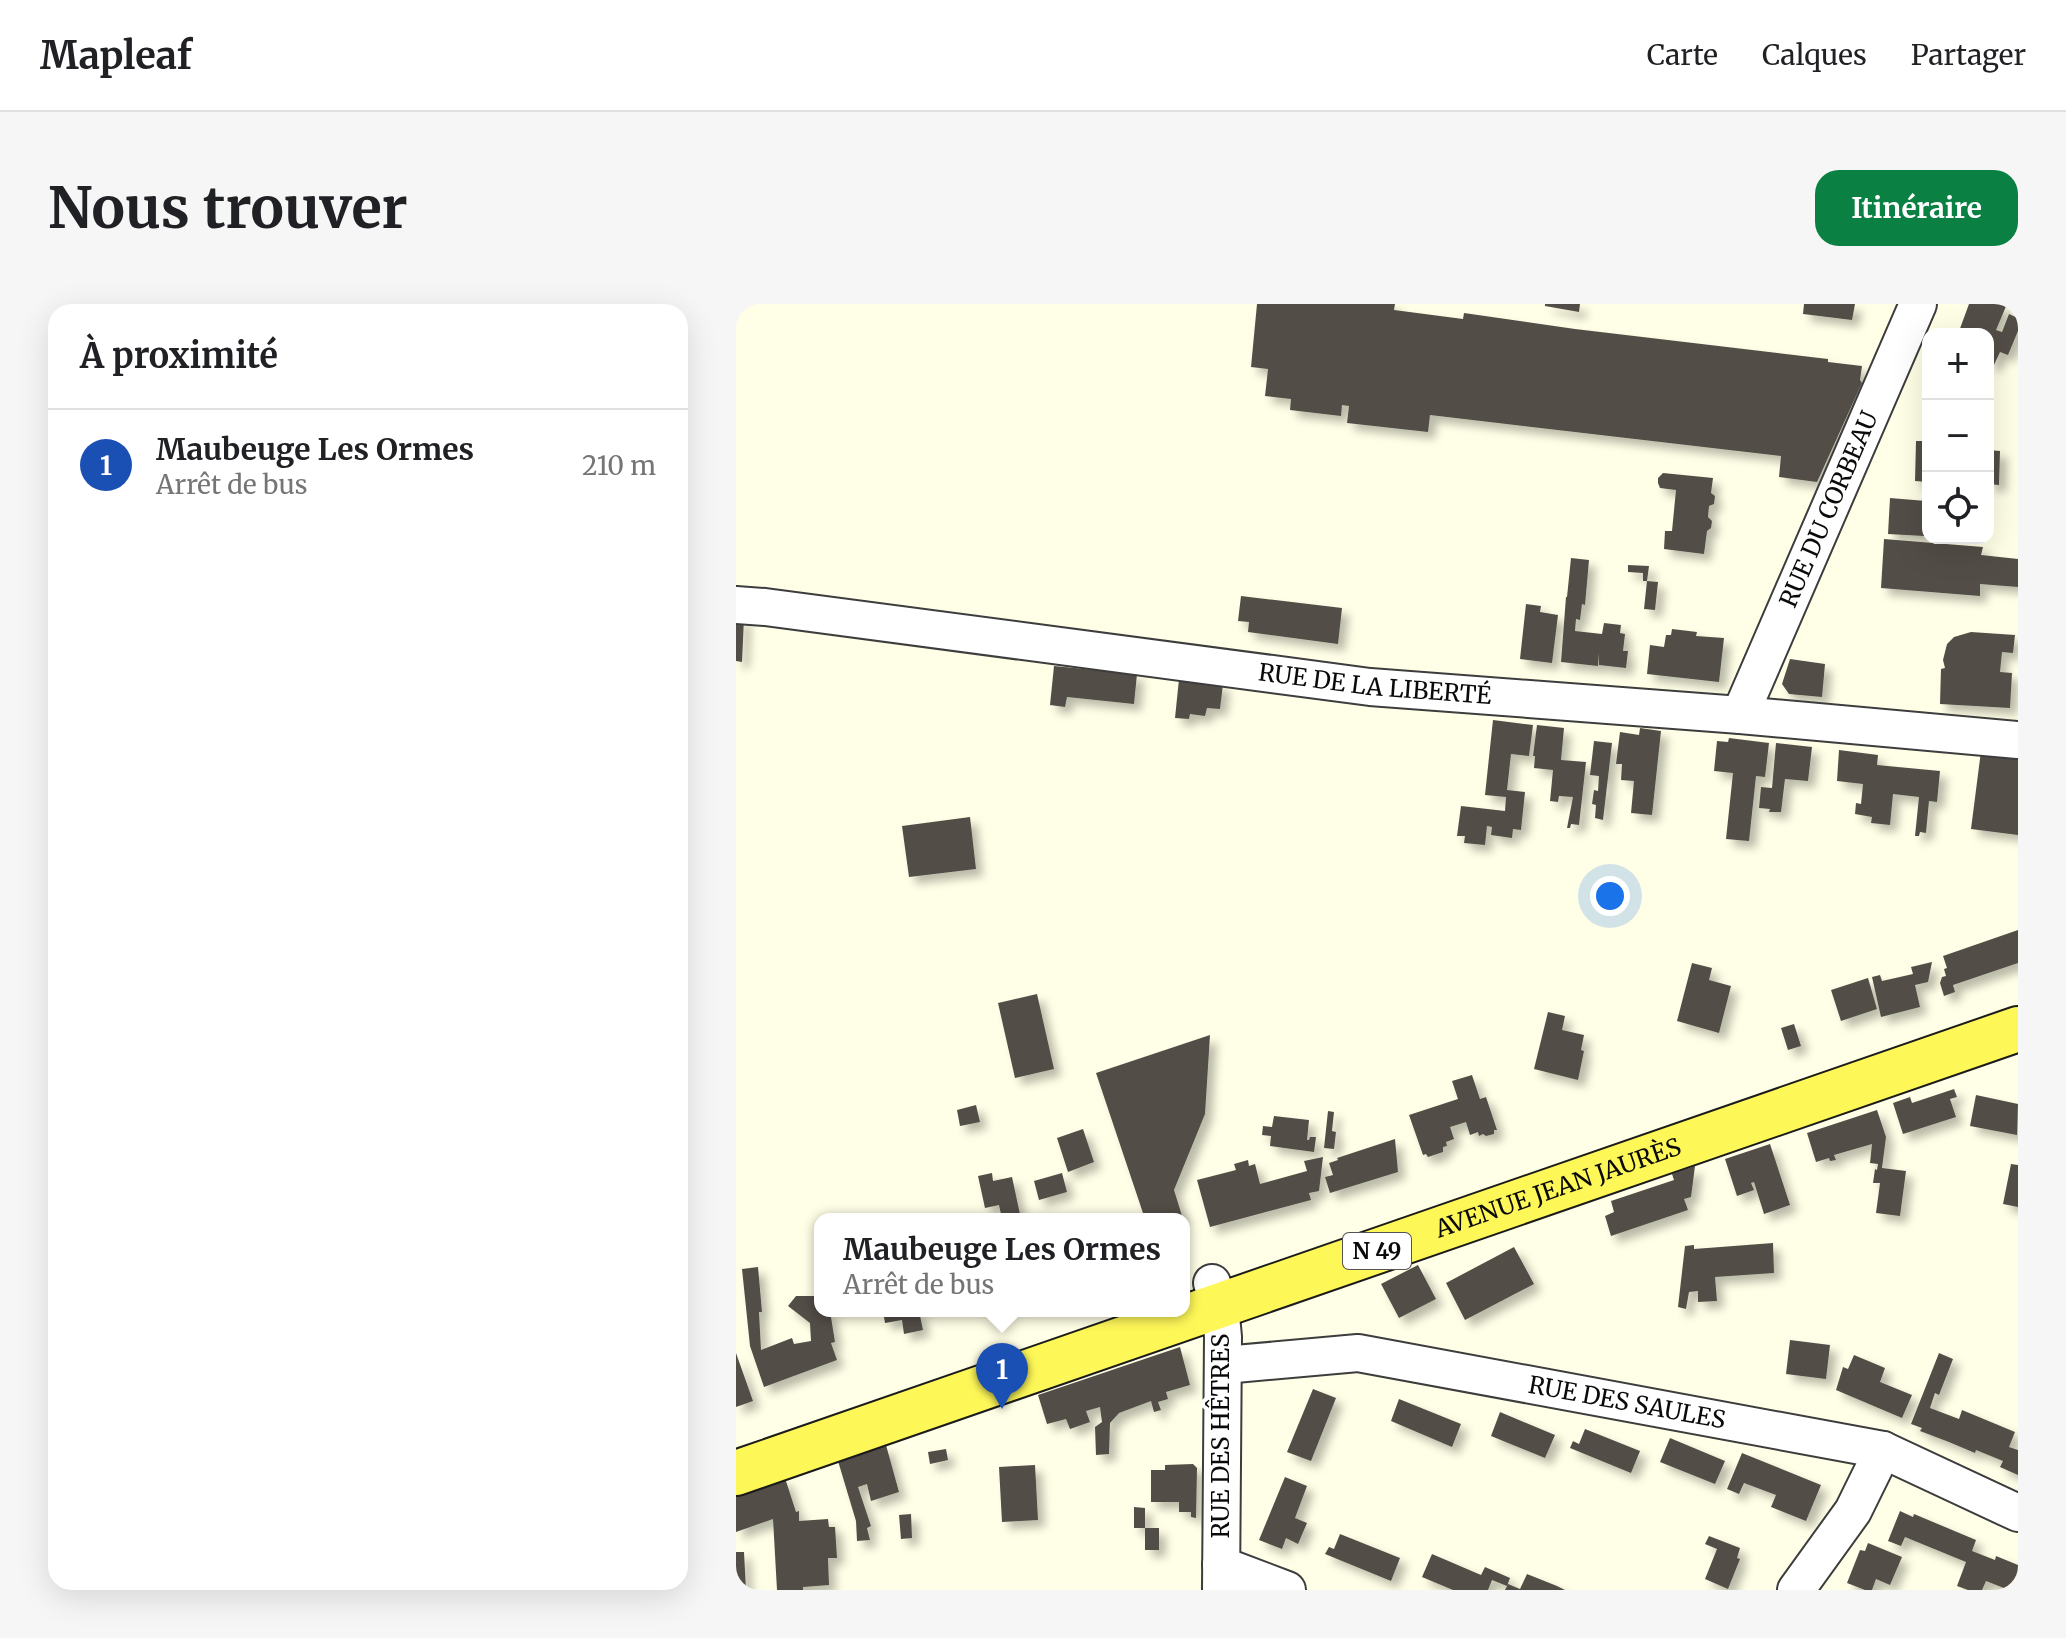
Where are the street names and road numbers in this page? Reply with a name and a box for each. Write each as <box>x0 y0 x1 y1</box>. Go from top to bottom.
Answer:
street label: RUE DU CORBEAU <box>1772 406 1885 612</box>
street label: RUE DE LA LIBERTÉ <box>1257 656 1493 711</box>
street label: AVENUE JEAN JAURÈS <box>1430 1131 1685 1245</box>
road number: N 49 <box>1343 1233 1411 1269</box>
street label: RUE DES HÊTRES <box>1205 1334 1236 1538</box>
street label: RUE DES SAULES <box>1526 1369 1728 1436</box>

